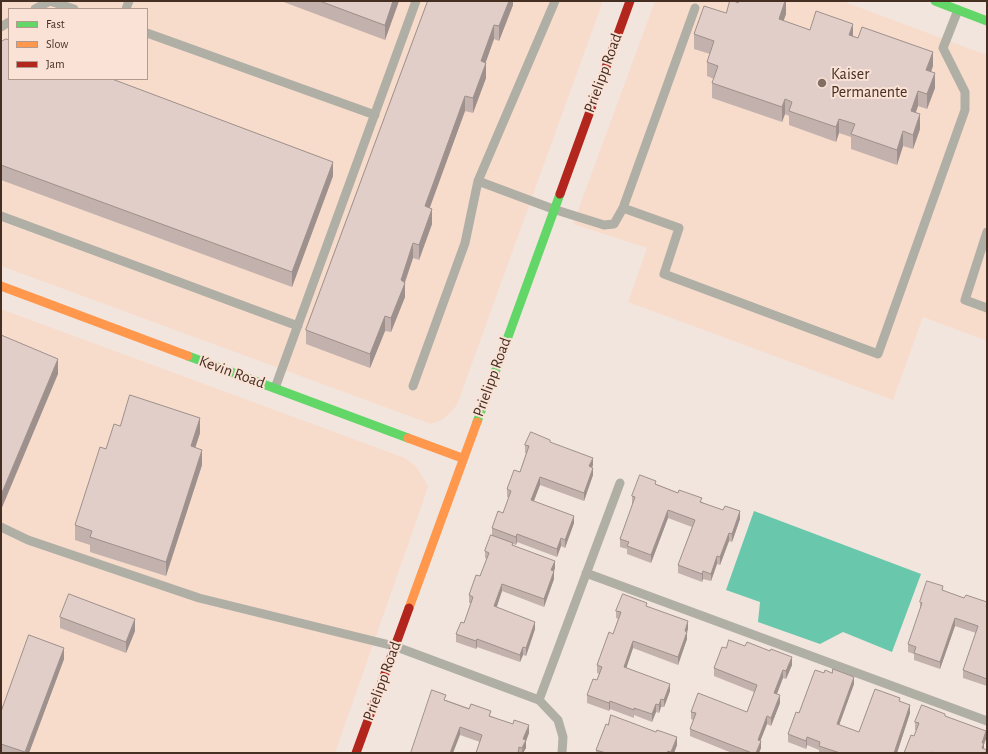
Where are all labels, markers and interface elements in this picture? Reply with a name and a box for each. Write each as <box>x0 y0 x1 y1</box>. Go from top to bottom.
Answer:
legend <box>8 8 148 80</box>
text: Fast <box>46 18 65 30</box>
street label: Prielipp Road <box>580 31 626 115</box>
text: Slow <box>46 38 68 50</box>
text: Jam <box>46 58 65 70</box>
place label: Kaiser Permanente <box>831 64 907 102</box>
marker: Kaiser Permanente <box>816 77 828 89</box>
street label: Prielipp Road <box>469 335 515 419</box>
street label: Kevin Road <box>196 351 268 393</box>
street label: Prielipp Road <box>359 639 405 723</box>

